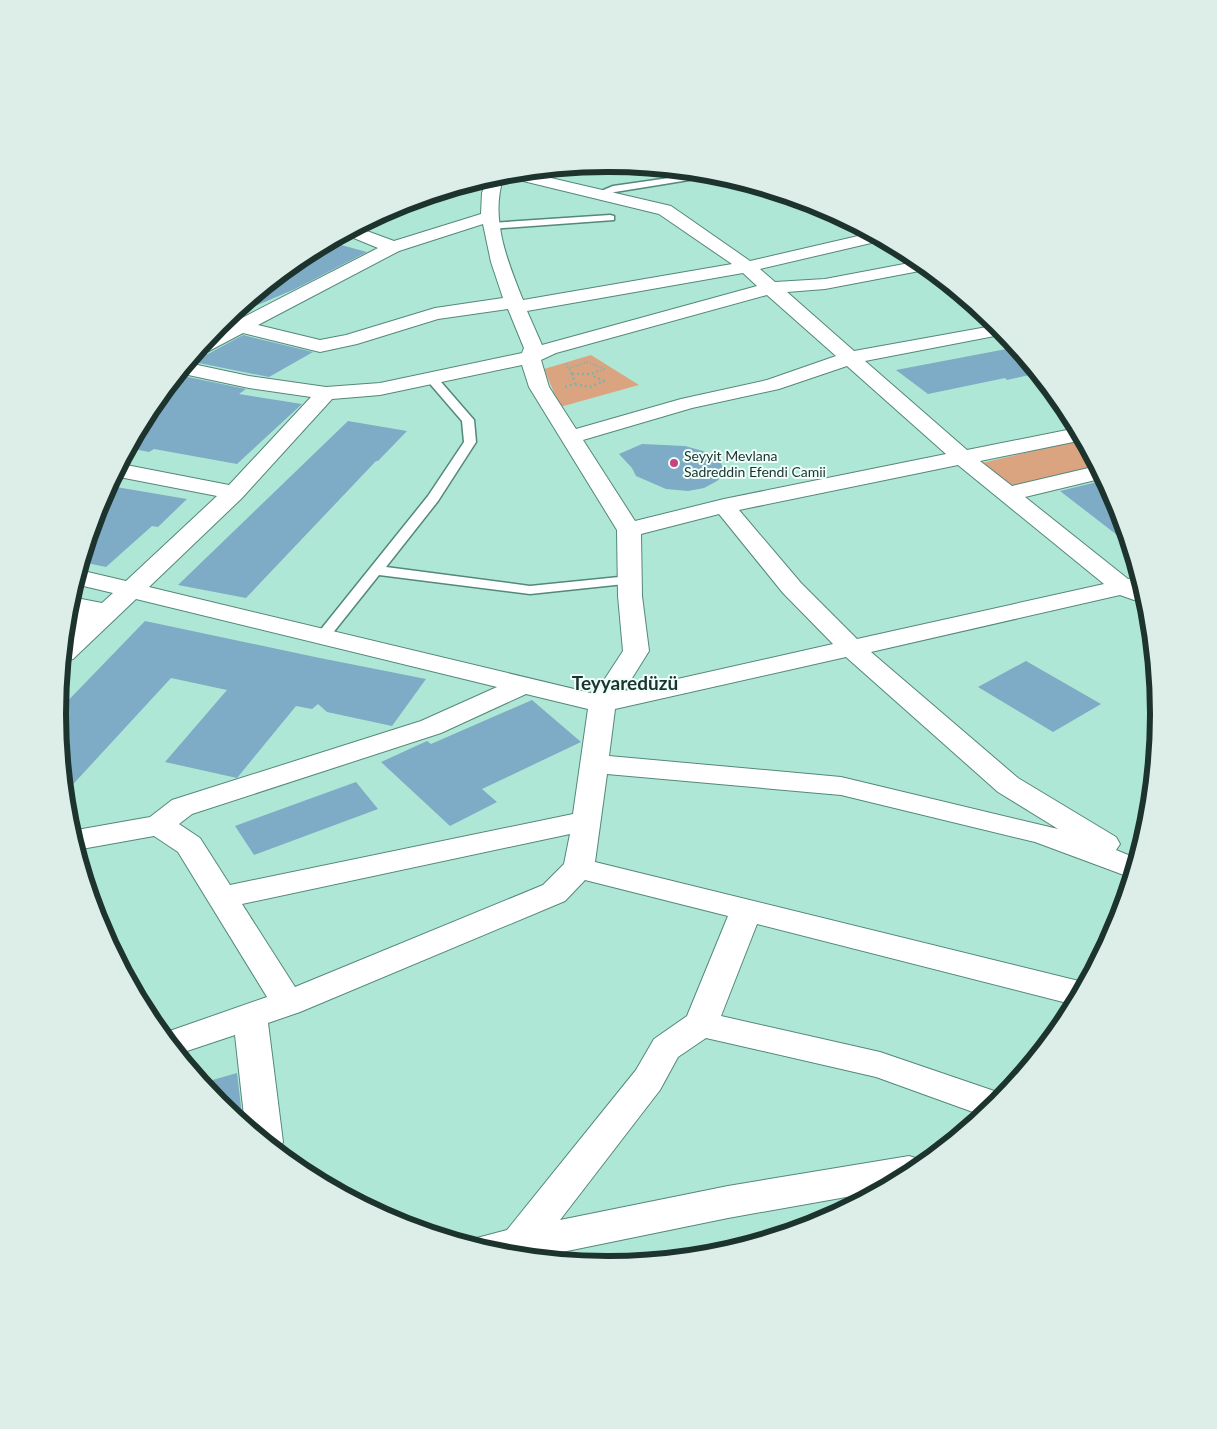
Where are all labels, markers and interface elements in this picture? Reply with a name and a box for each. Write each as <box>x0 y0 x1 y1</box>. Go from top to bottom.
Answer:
place label: Seyyit Mevlana Sadreddin Efendi Camii <box>684 447 826 480</box>
marker: Seyyit Mevlana Sadreddin Efendi Camii <box>668 457 680 469</box>
district label: Teyyaredüzü <box>572 671 678 694</box>

